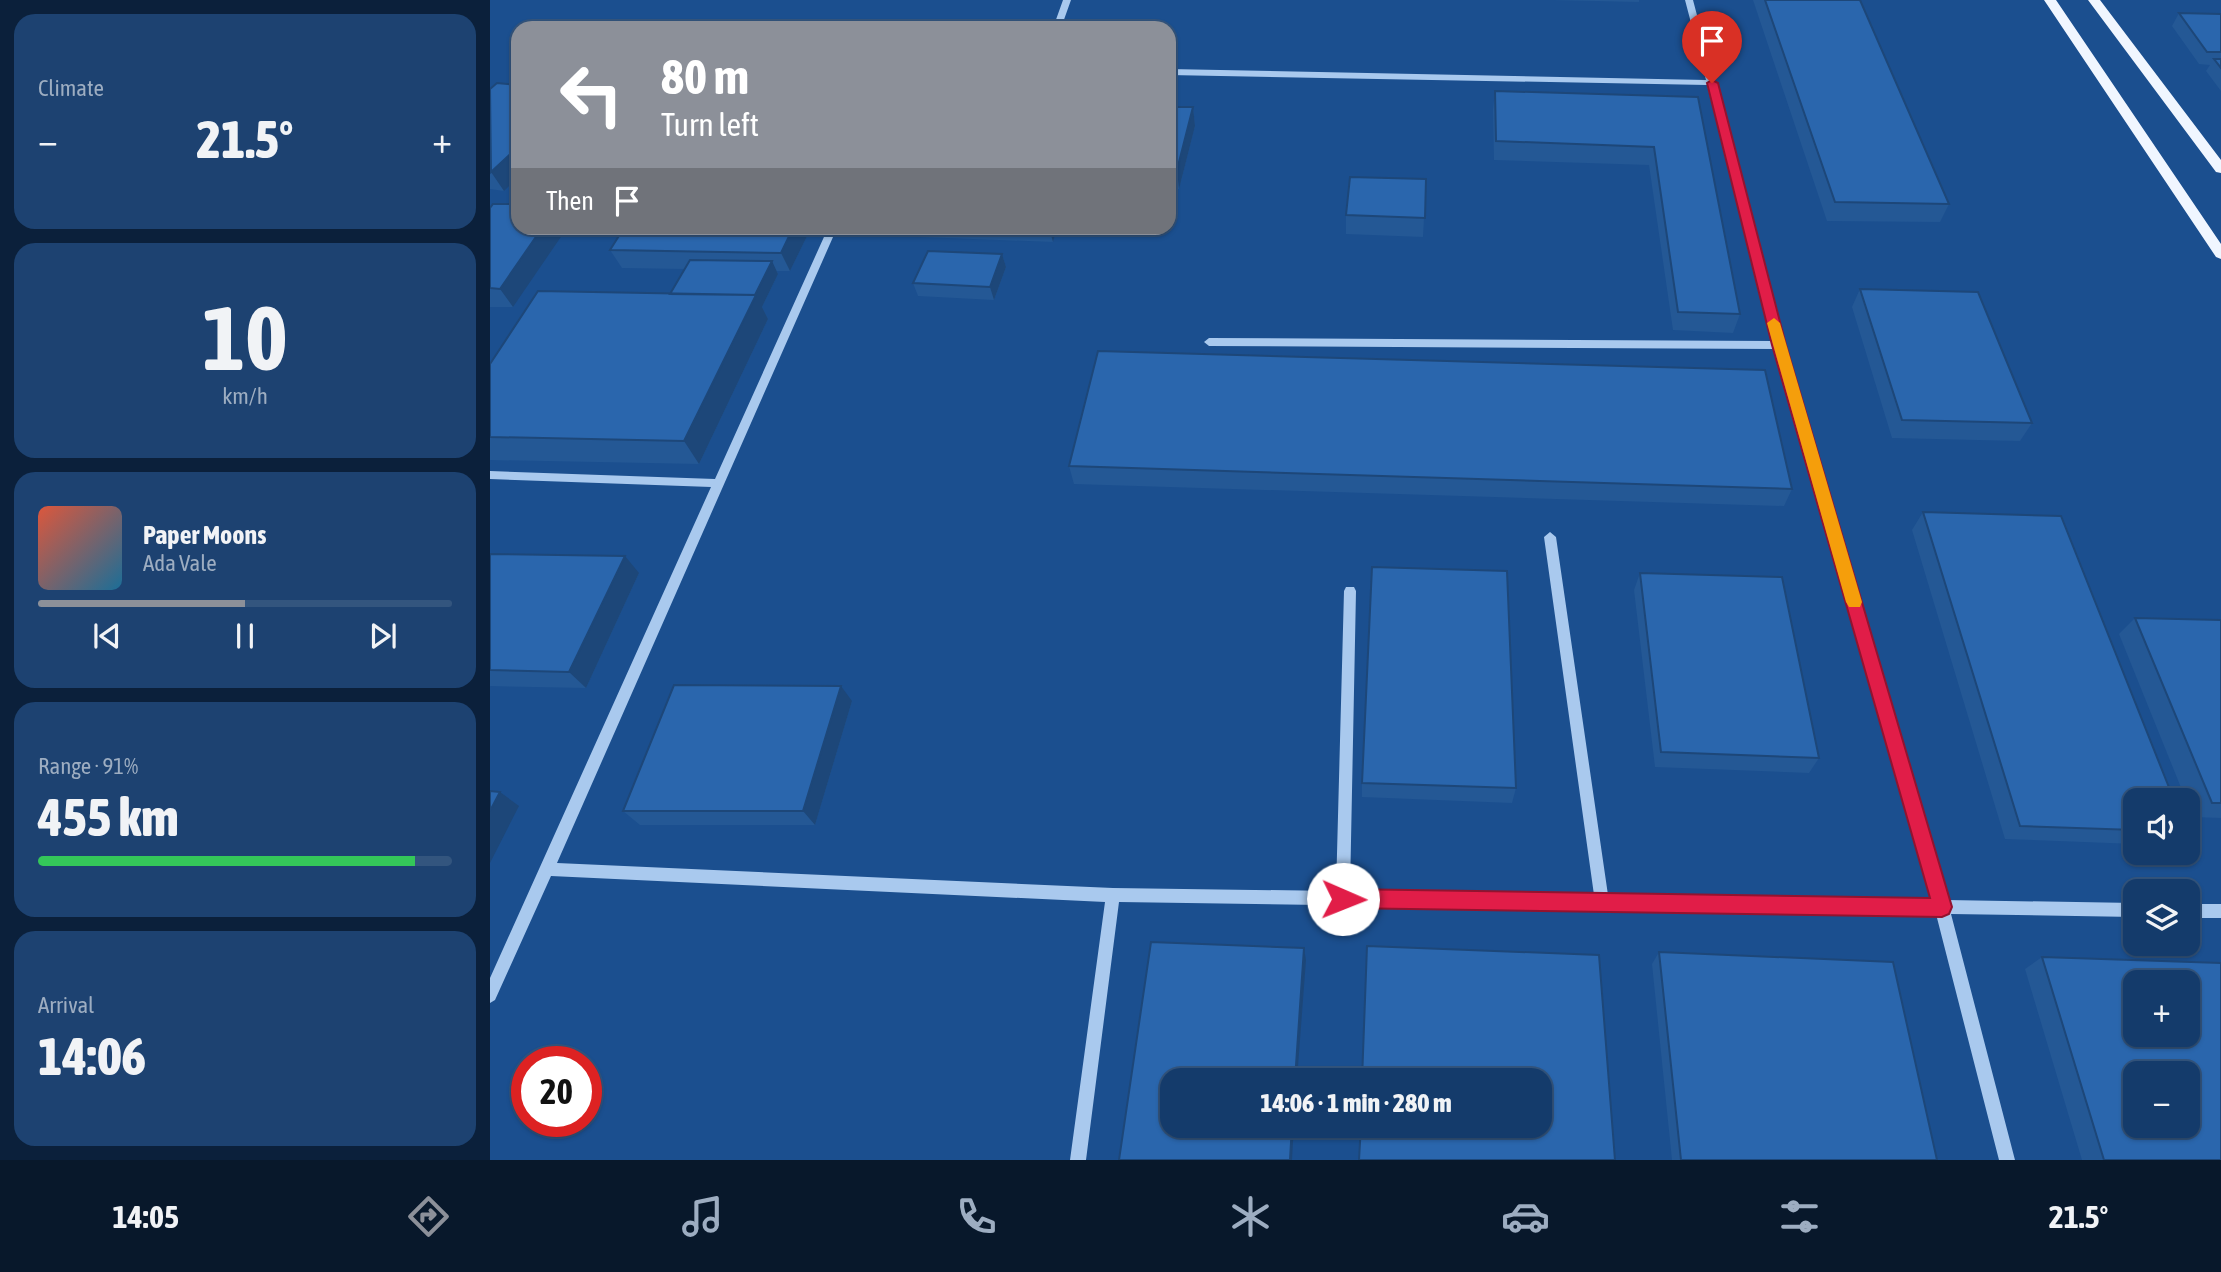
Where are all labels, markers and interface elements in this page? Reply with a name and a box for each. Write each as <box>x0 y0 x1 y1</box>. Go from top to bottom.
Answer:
pin <box>1682 11 1742 83</box>
icon: arrive <box>1693 22 1731 60</box>
text: 80 m <box>661 48 749 104</box>
icon: left <box>546 49 637 140</box>
text: Climate <box>38 75 104 101</box>
text: Turn left <box>661 106 759 143</box>
text: 21.5° <box>197 109 293 169</box>
text: − <box>38 118 58 161</box>
text: + <box>432 118 452 161</box>
icon: arrive <box>608 182 646 220</box>
text: Then <box>546 186 594 216</box>
text: 10 <box>202 285 288 389</box>
text: km/h <box>222 383 268 409</box>
text: Paper Moons <box>143 520 266 550</box>
text: Ada Vale <box>143 550 217 576</box>
icon: previous <box>88 617 126 655</box>
icon: pause <box>226 617 264 655</box>
icon: next <box>364 617 402 655</box>
text: Range · 91% <box>38 753 138 779</box>
text: 455 km <box>38 787 179 847</box>
map controls <box>2123 788 2200 1138</box>
button: sound <box>2123 788 2200 865</box>
position arrow <box>1306 862 1380 936</box>
button: layers <box>2123 879 2200 956</box>
button: + <box>2123 970 2200 1047</box>
text: Arrival <box>38 992 94 1018</box>
text: 14:06 <box>38 1026 146 1086</box>
speed limit sign: 20 <box>511 1046 602 1137</box>
button: − <box>2123 1061 2200 1138</box>
text: 14:06 · 1 min · 280 m <box>1260 1088 1452 1118</box>
icon: directions <box>404 1192 453 1241</box>
icon: music <box>678 1192 727 1241</box>
icon: phone <box>952 1192 1001 1241</box>
icon: climate <box>1226 1192 1275 1241</box>
icon: car <box>1501 1192 1550 1241</box>
icon: filters <box>1775 1192 1824 1241</box>
text: 14:05 <box>113 1198 179 1235</box>
text: 21.5° <box>2049 1198 2108 1235</box>

